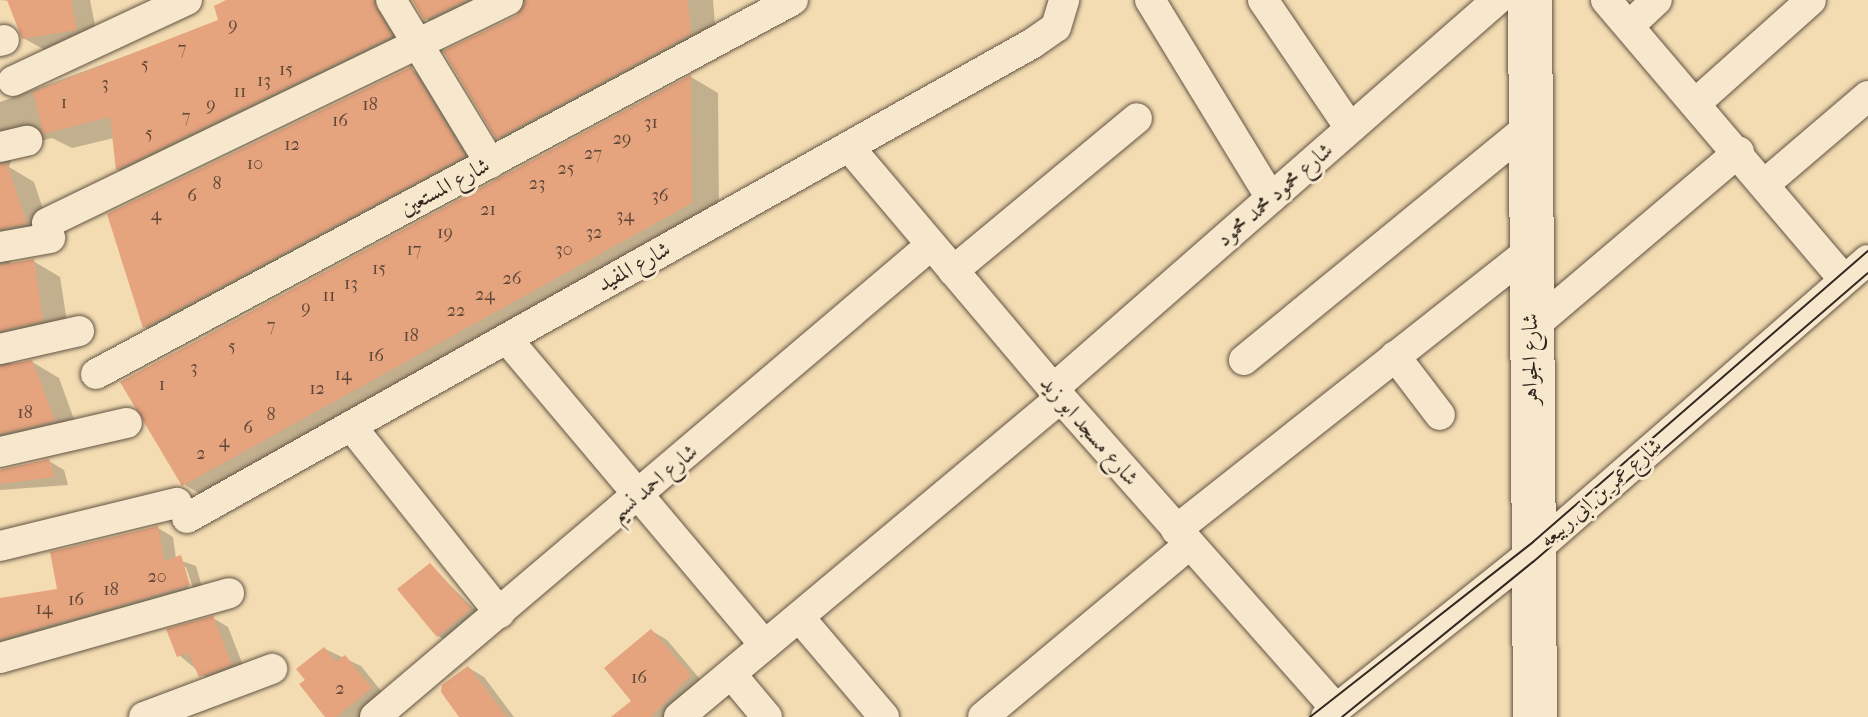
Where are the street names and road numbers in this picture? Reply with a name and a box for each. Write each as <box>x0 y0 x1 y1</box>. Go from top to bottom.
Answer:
street label: شارع محمود محمد محمود <box>1211 137 1339 253</box>
street label: شارع المستعين <box>395 152 495 222</box>
street label: شارع المفيد <box>593 236 675 298</box>
street label: شارع الجواهر <box>1518 313 1544 405</box>
street label: شارع مسجد ابو زيد <box>1034 371 1144 491</box>
street label: شارع عمر بن ابى ربيعه <box>1534 433 1668 553</box>
street label: شارع احمد نسيم <box>605 439 703 527</box>

